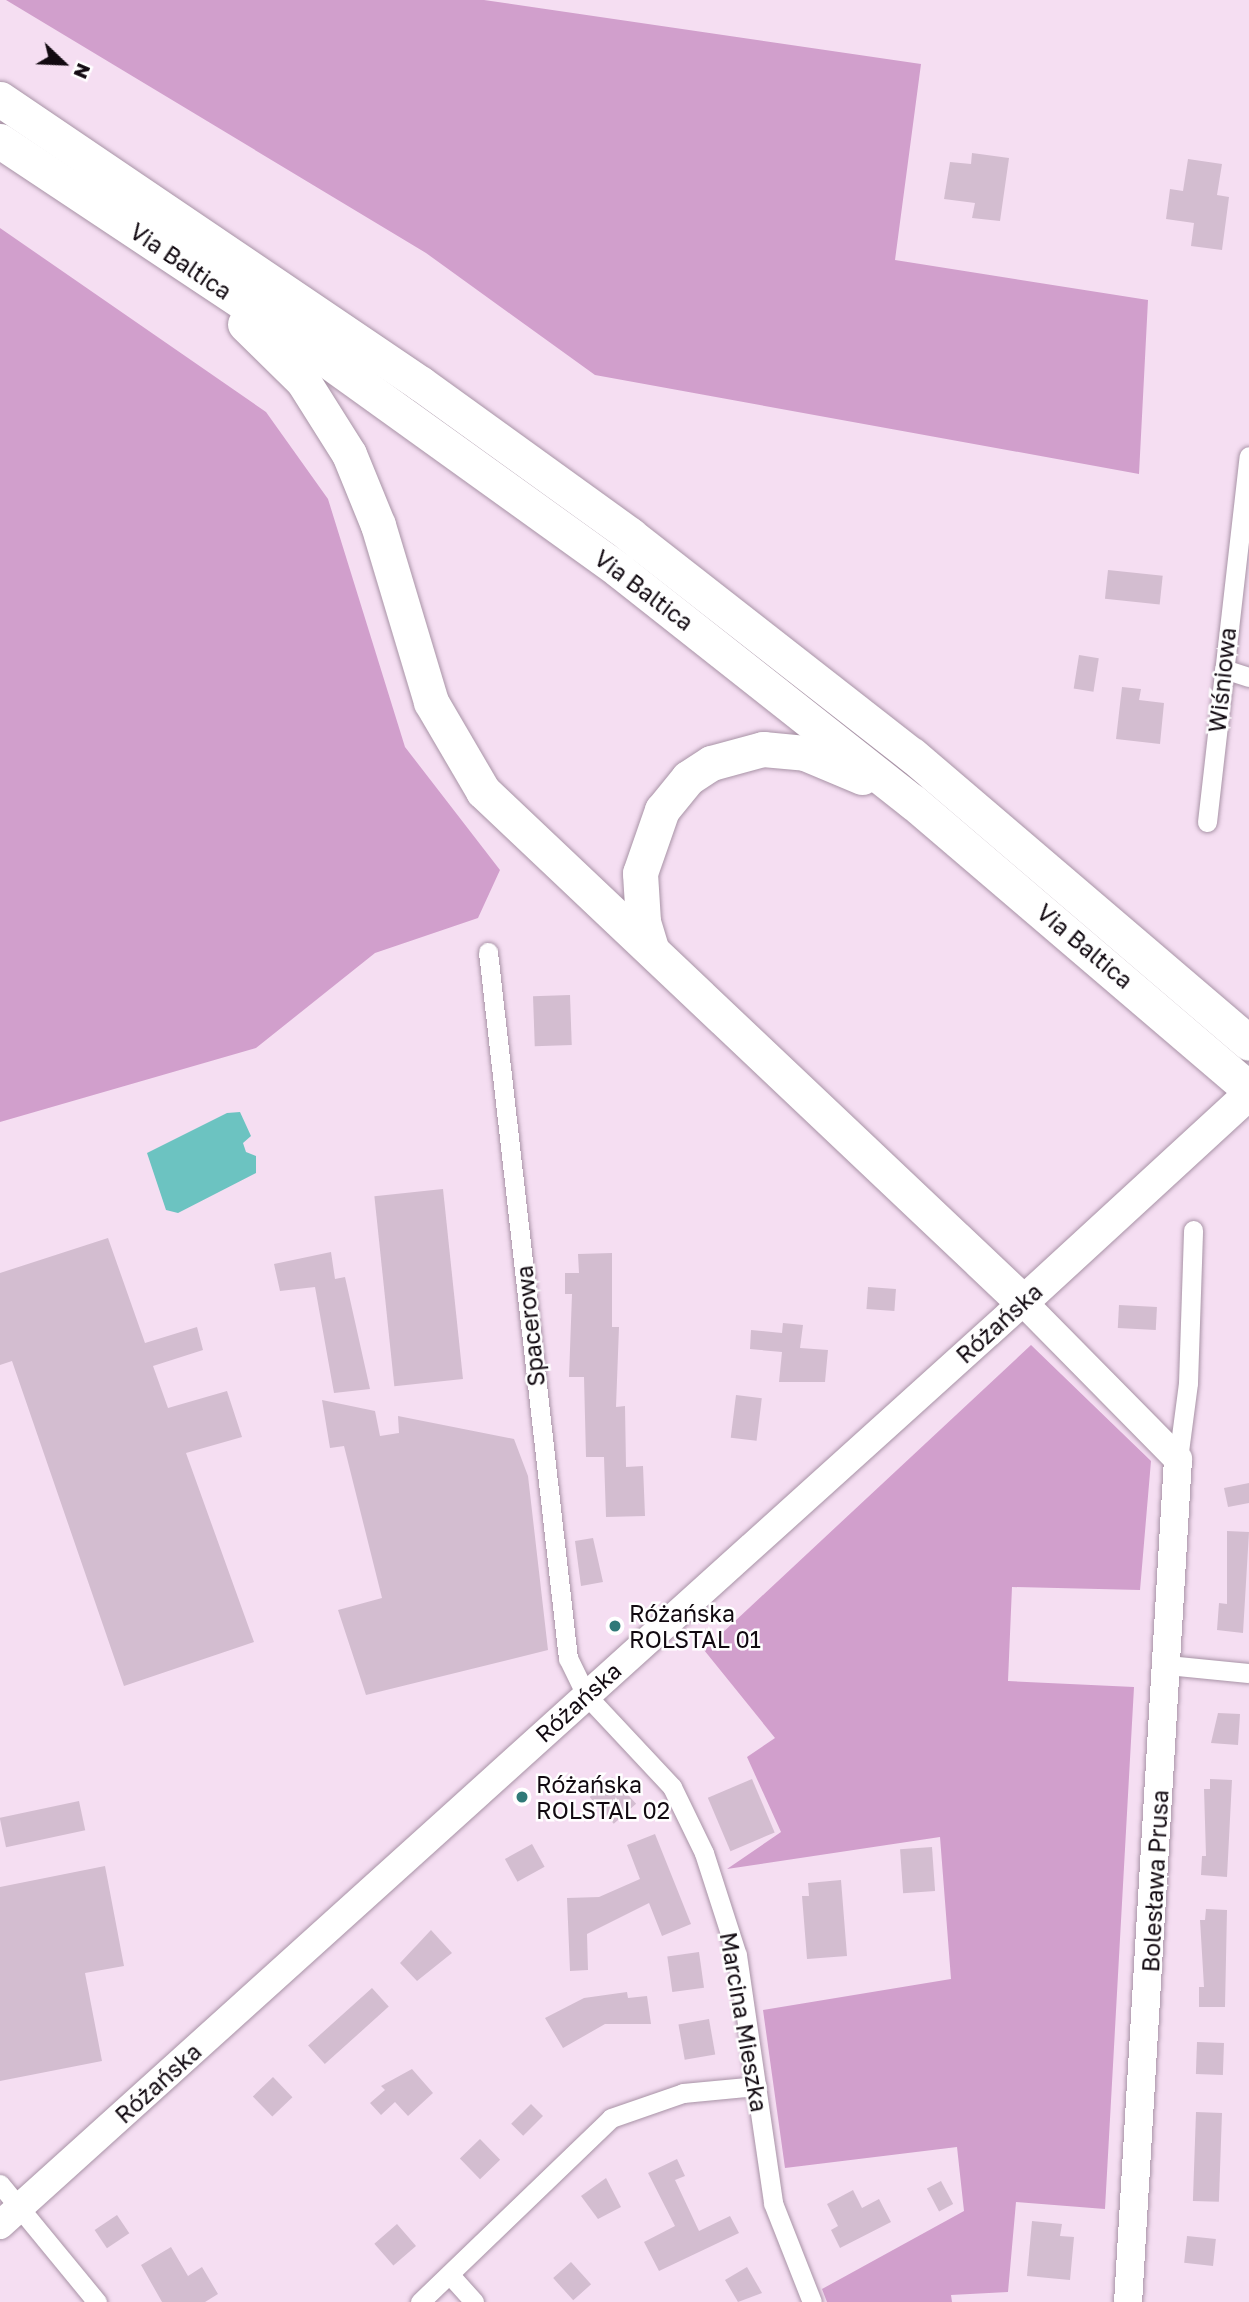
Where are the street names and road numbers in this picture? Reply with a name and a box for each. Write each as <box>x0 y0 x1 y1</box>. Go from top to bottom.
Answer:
street label: Via Baltica <box>125 217 237 305</box>
street label: Via Baltica <box>589 544 699 636</box>
street label: Wiśniowa <box>1203 626 1241 734</box>
street label: Via Baltica <box>1032 898 1138 994</box>
street label: Spacerowa <box>510 1264 550 1388</box>
street label: Różańska <box>950 1277 1048 1369</box>
street label: Różańska <box>529 1656 627 1748</box>
street label: Bolesława Prusa <box>1136 1789 1174 1973</box>
street label: Marcina Mieszka <box>715 1930 773 2114</box>
street label: Różańska <box>109 2037 207 2129</box>

